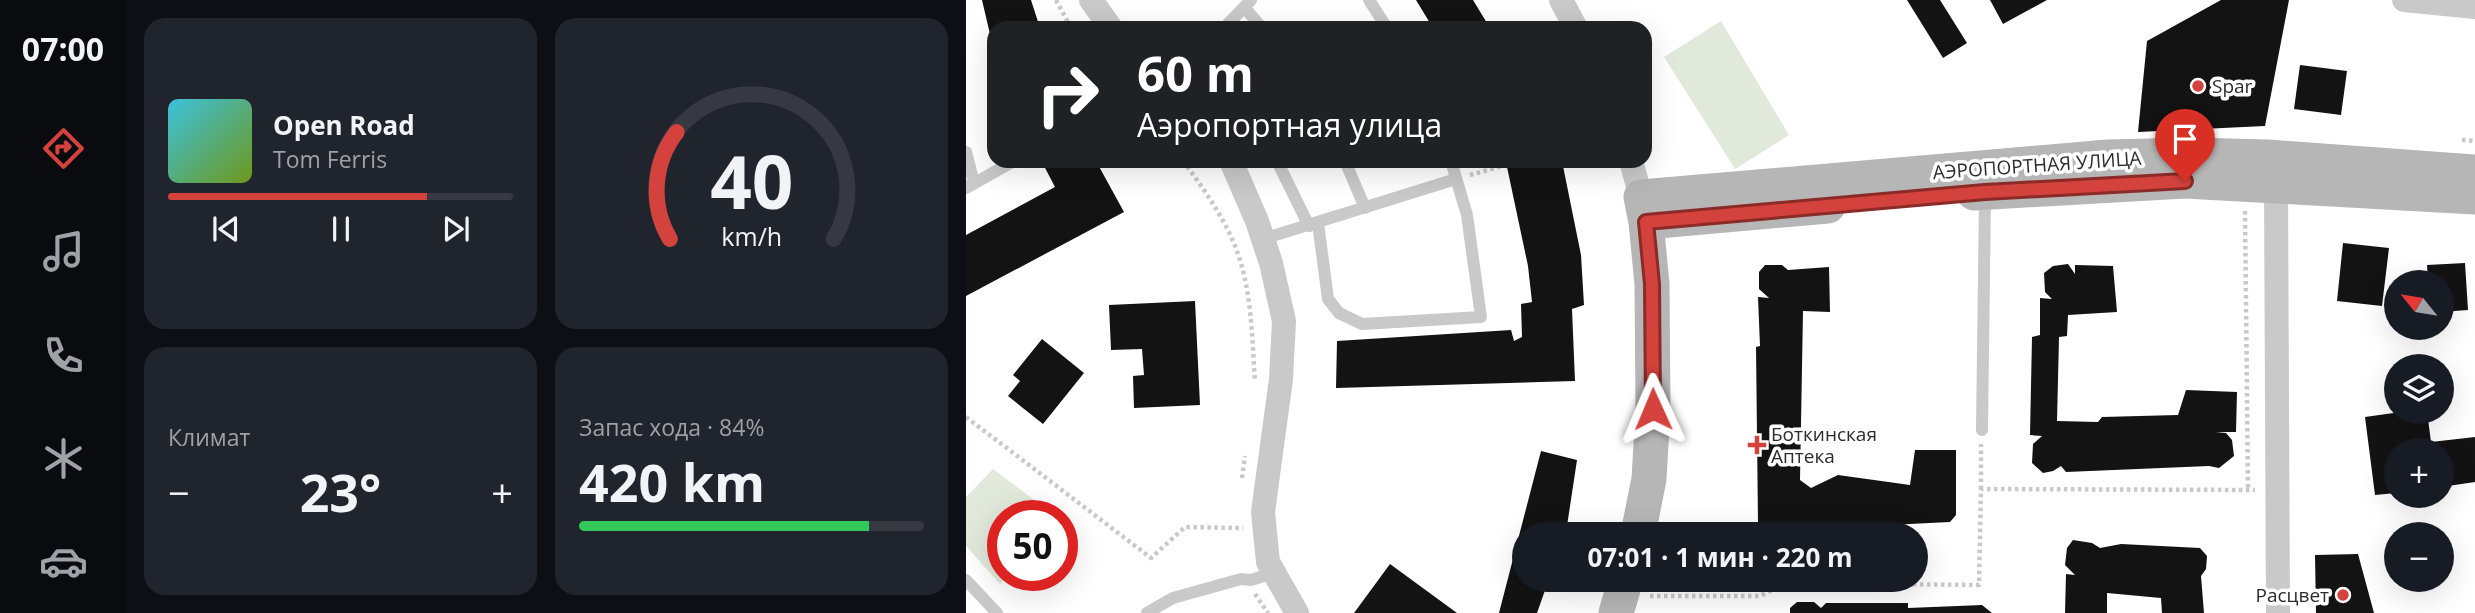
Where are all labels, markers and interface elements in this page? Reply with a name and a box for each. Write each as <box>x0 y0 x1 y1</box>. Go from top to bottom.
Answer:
text: 07:00 <box>22 27 104 70</box>
text: 60 m <box>1137 40 1254 106</box>
icon: right <box>1022 49 1113 140</box>
place label: Spar <box>2212 73 2253 99</box>
marker: Spar <box>2190 78 2206 94</box>
text: Аэропортная улица <box>1137 103 1442 146</box>
text: Open Road <box>273 107 415 143</box>
pin <box>2155 109 2215 181</box>
icon: arrive <box>2166 120 2204 158</box>
icon: directions <box>39 124 88 173</box>
text: 40 <box>710 132 793 231</box>
text: Tom Ferris <box>273 143 387 175</box>
street label: АЭРОПОРТНАЯ УЛИЦА <box>1932 145 2142 185</box>
icon: previous <box>207 210 245 248</box>
icon: pause <box>322 210 360 248</box>
icon: next <box>437 210 475 248</box>
text: km/h <box>721 219 782 253</box>
icon: music <box>39 227 88 276</box>
north arrow <box>2384 270 2454 340</box>
map controls <box>2384 270 2454 592</box>
icon: phone <box>39 331 88 380</box>
button: layers <box>2384 354 2454 424</box>
position arrow <box>1616 372 1690 446</box>
text: Запас хода · 84% <box>579 411 764 443</box>
text: Климат <box>168 421 250 453</box>
place label: Боткинская Аптека <box>1771 421 1877 469</box>
icon: climate <box>39 434 88 483</box>
marker: Боткинская Аптека <box>1749 437 1765 453</box>
button: + <box>2384 438 2454 508</box>
text: 420 km <box>579 446 765 517</box>
text: 23° <box>300 456 381 527</box>
text: − <box>168 466 190 518</box>
text: + <box>491 466 513 518</box>
speed limit sign: 50 <box>987 500 1078 591</box>
button: − <box>2384 522 2454 592</box>
icon: car <box>39 537 88 586</box>
text: 07:01 · 1 мин · 220 m <box>1587 539 1853 575</box>
place label: Расцвет <box>2255 582 2329 608</box>
marker: Расцвет <box>2335 587 2351 603</box>

